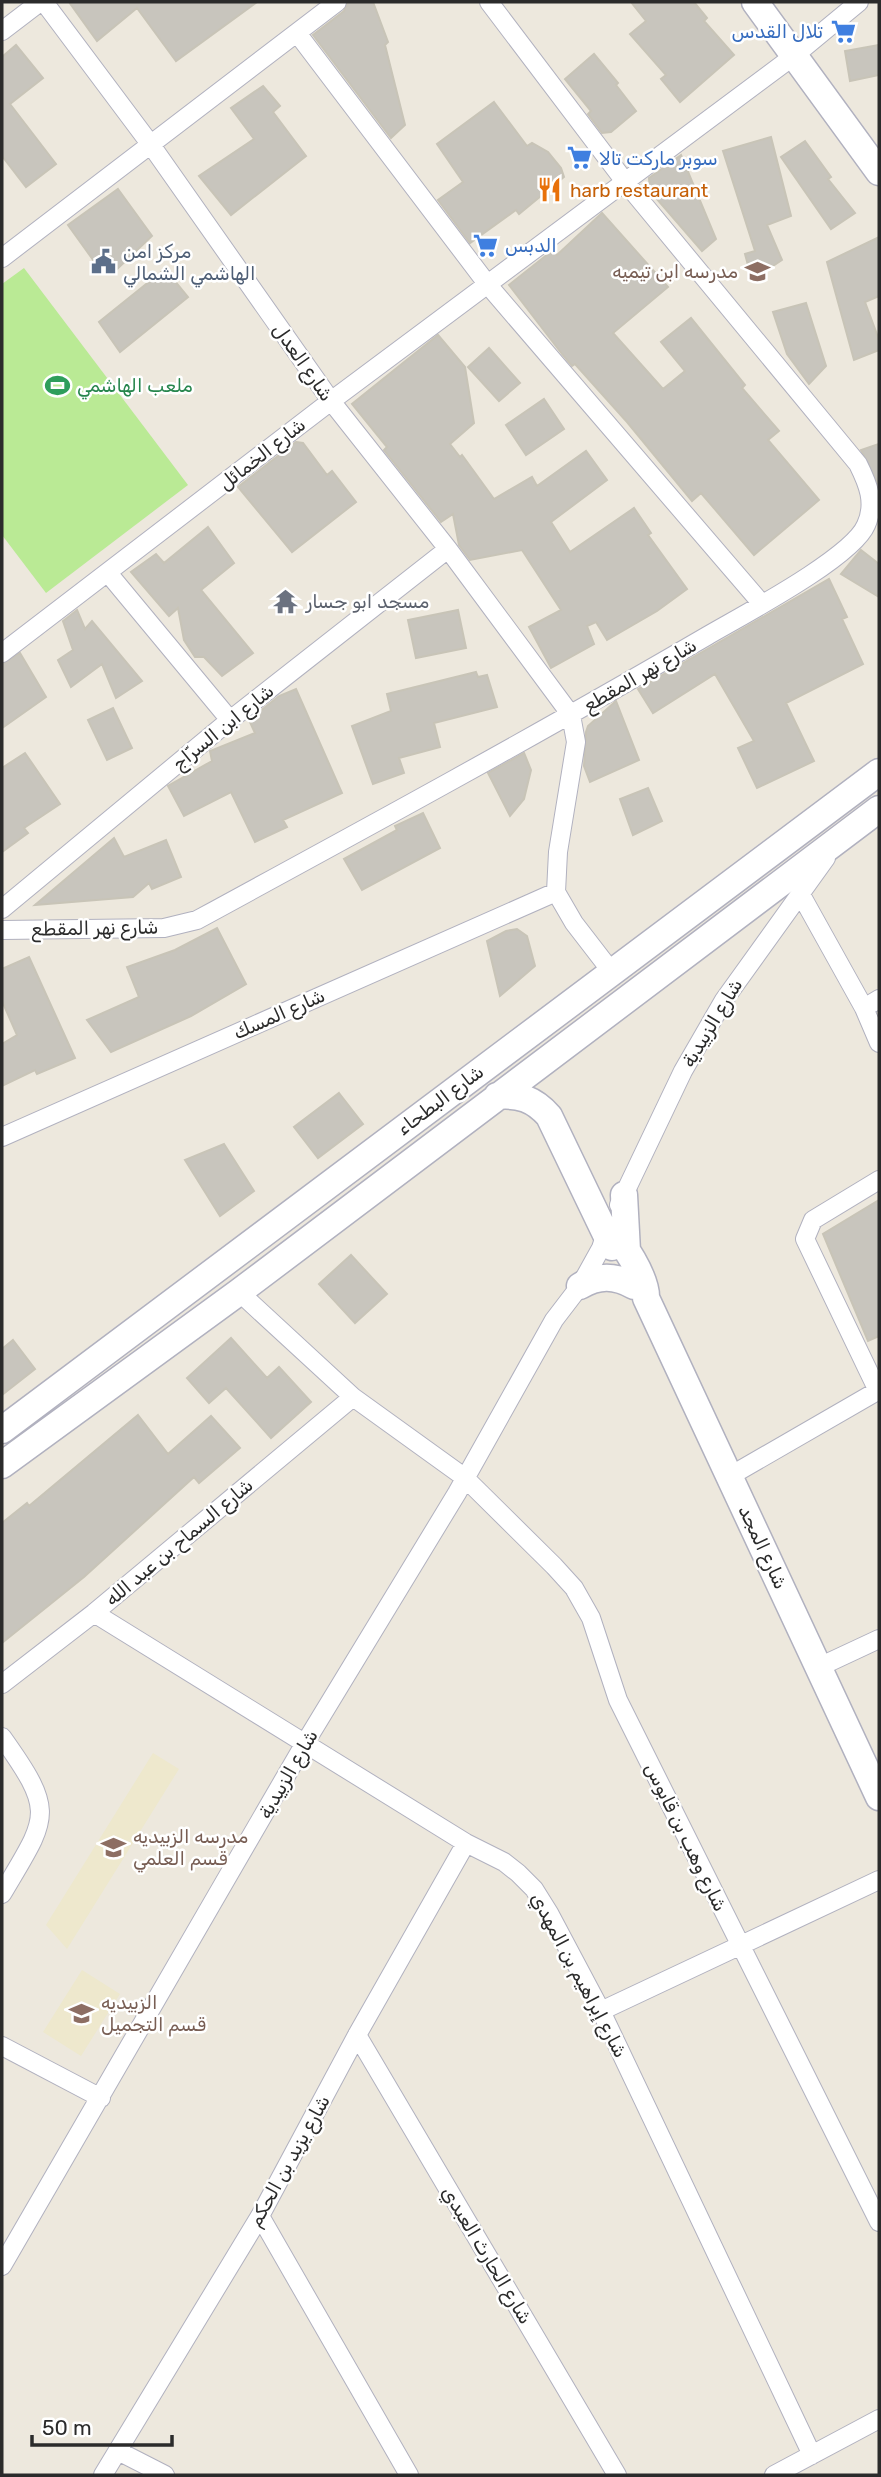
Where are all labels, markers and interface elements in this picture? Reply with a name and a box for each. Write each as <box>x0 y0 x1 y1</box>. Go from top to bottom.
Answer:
supermarket icon: تلال القدس <box>829 17 857 45</box>
place label: تلال القدس <box>731 20 823 43</box>
supermarket icon: سوبر ماركت تالا <box>565 144 593 172</box>
place label: سوبر ماركت تالا <box>599 147 718 170</box>
restaurant icon: harb restaurant <box>536 176 564 204</box>
place label: harb restaurant <box>570 179 709 202</box>
supermarket icon: الدبس <box>471 231 499 259</box>
place label: الدبس <box>505 234 557 257</box>
place label: مركز امن الهاشمي الشمالي <box>123 240 256 288</box>
public building icon: مركز امن الهاشمي الشمالي <box>89 248 117 276</box>
school or university icon: مدرسه ابن تيميه <box>744 257 772 285</box>
place label: مدرسه ابن تيميه <box>612 260 738 283</box>
street label: شارع العدل <box>266 319 338 407</box>
sports icon: ملعب الهاشمي <box>43 371 71 399</box>
place label: ملعب الهاشمي <box>77 374 193 400</box>
street label: شارع الخمائل <box>214 413 311 497</box>
temple icon: مسجد ابو جسار <box>272 587 300 615</box>
place label: مسجد ابو جسار <box>305 590 429 613</box>
street label: شارع نهر المقطع <box>579 633 702 718</box>
street label: شارع ابن السرّاج <box>168 679 280 776</box>
street label: شارع نهر المقطع <box>31 915 159 943</box>
street label: شارع الزبيدية <box>677 975 749 1072</box>
street label: شارع المسك <box>230 984 329 1046</box>
street label: شارع البطحاء <box>392 1060 489 1142</box>
street label: شارع السماح بن عبد الله <box>100 1473 259 1612</box>
street label: شارع المجد <box>732 1501 792 1594</box>
street label: شارع الزبيدية <box>253 1725 324 1824</box>
street label: شارع وهب بن قابوس <box>638 1759 732 1916</box>
place label: مدرسه الزبيديه قسم العلمي <box>133 1825 248 1873</box>
school or university icon: مدرسه الزبيديه قسم العلمي <box>99 1833 127 1861</box>
street label: شارع إبراهيم بن المهدي <box>524 1889 632 2062</box>
place label: الزبيديه قسم التجميل <box>101 1991 206 2037</box>
school or university icon: الزبيديه قسم التجميل <box>67 1999 95 2027</box>
street label: شارع يزيد بن الحكم <box>243 2091 336 2232</box>
street label: شارع الحارث العبدي <box>435 2182 537 2329</box>
scale bar <box>32 2404 172 2448</box>
text: 50 m <box>42 2415 92 2440</box>

